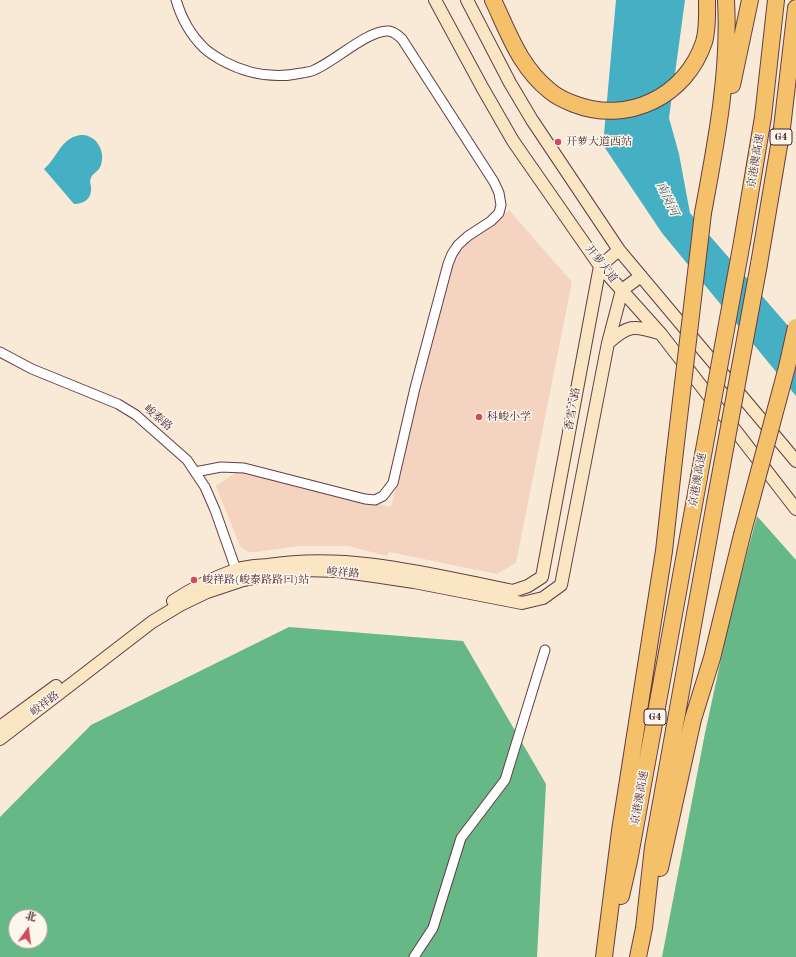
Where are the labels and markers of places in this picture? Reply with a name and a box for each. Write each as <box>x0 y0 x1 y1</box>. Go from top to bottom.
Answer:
place label: 开萝大道西站 <box>566 135 632 149</box>
marker: 开萝大道西站 <box>553 137 563 147</box>
place label: 科峻小学 <box>487 410 531 424</box>
marker: 科峻小学 <box>474 412 484 422</box>
place label: 峻祥路(峻泰路路口)站 <box>202 573 309 587</box>
marker: 峻祥路(峻泰路路口)站 <box>189 575 199 585</box>

